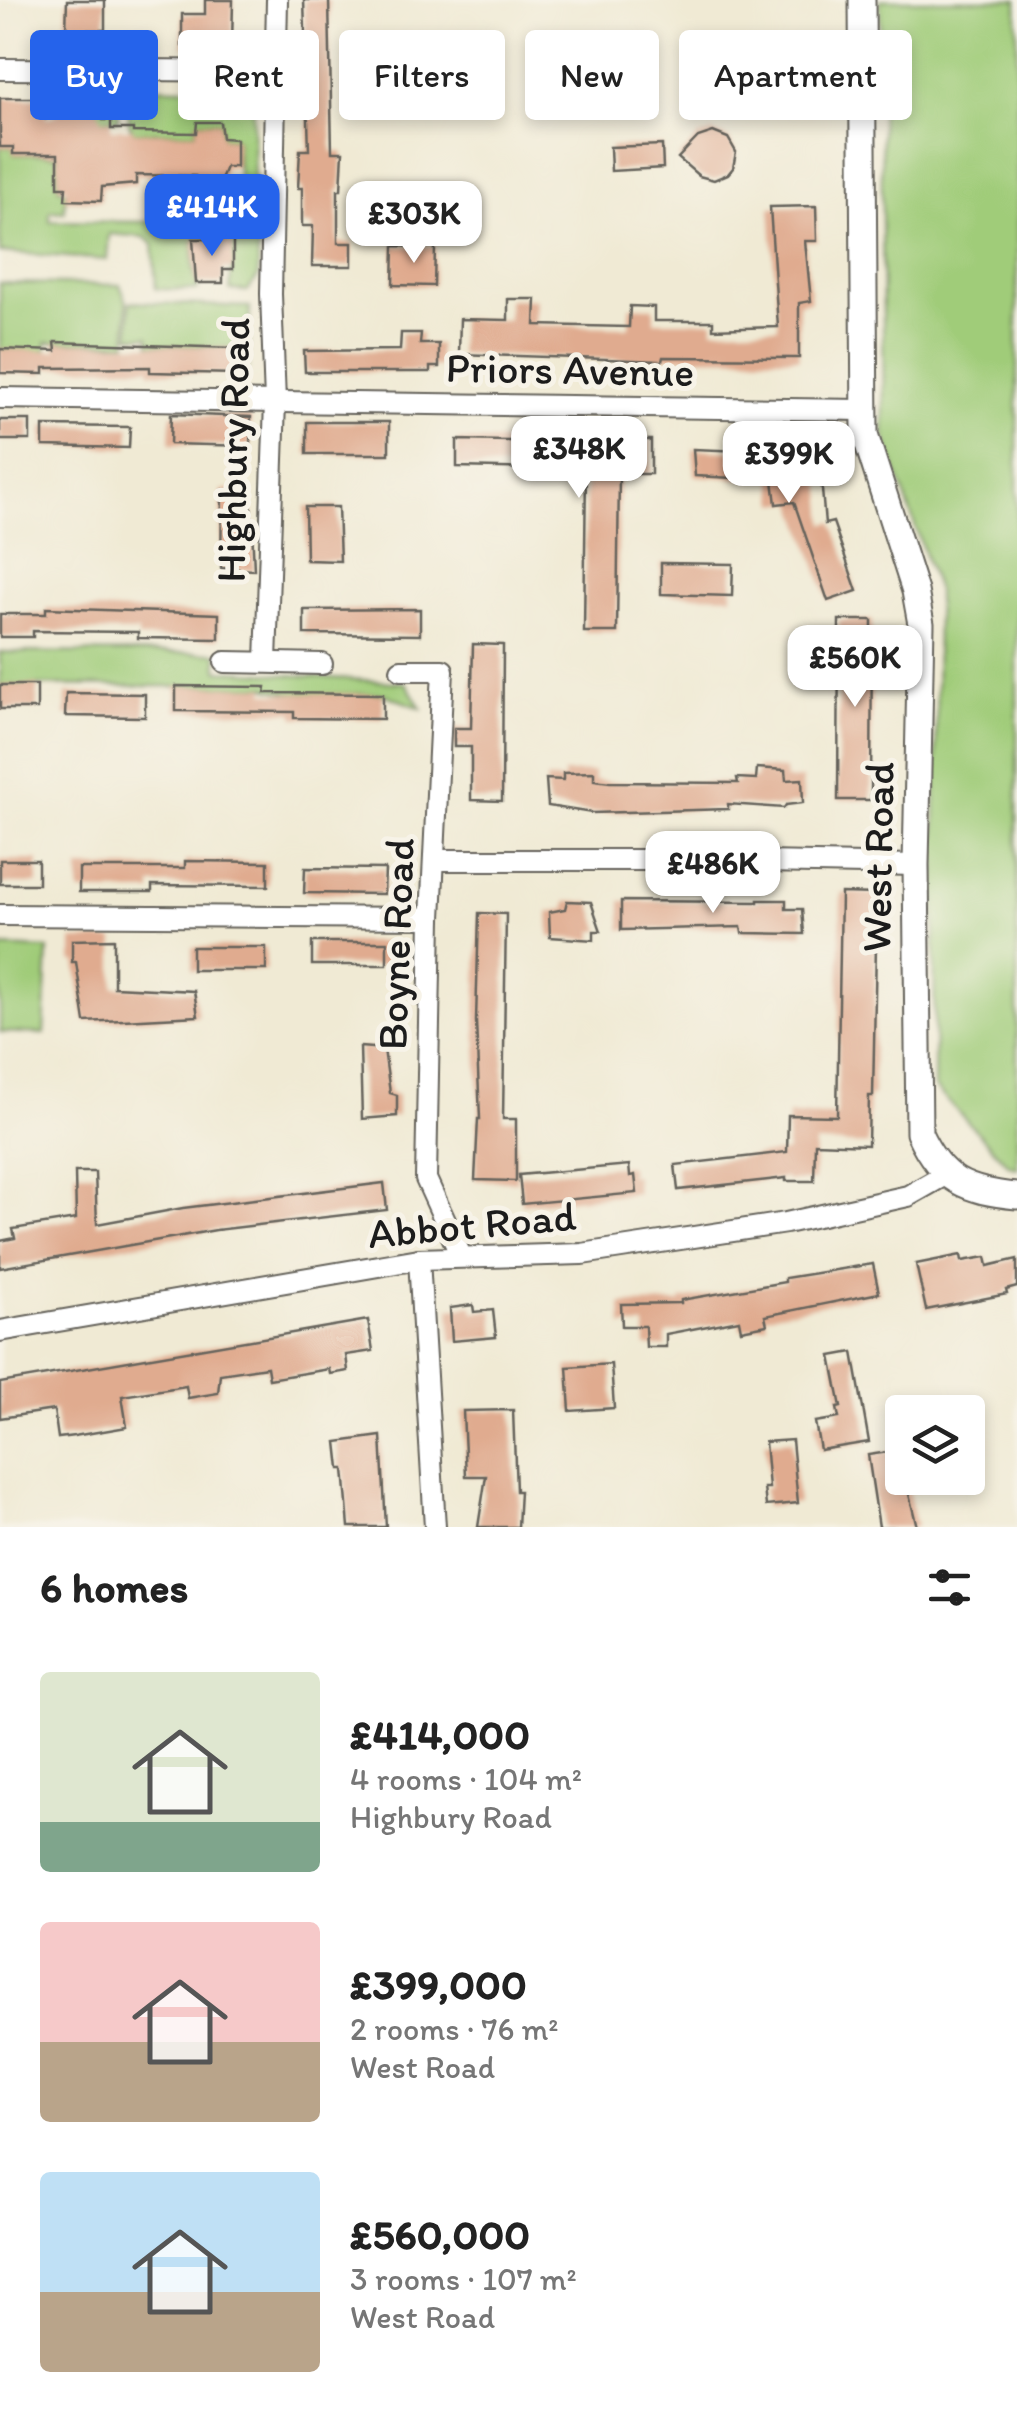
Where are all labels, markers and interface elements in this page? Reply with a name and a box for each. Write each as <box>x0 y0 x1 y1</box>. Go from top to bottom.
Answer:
chip: Buy <box>30 30 158 120</box>
chip: Rent <box>178 30 319 120</box>
chip: Filters <box>339 30 505 120</box>
chip: New <box>525 30 659 120</box>
chip: Apartment <box>679 30 912 120</box>
pin: £414K <box>142 174 282 259</box>
pin: £303K <box>344 181 484 266</box>
text: £414K <box>167 187 257 225</box>
text: £303K <box>368 194 460 232</box>
street label: Highbury Road <box>205 317 260 583</box>
street label: Priors Avenue <box>445 342 695 397</box>
pin: £348K <box>509 416 649 501</box>
pin: £399K <box>719 421 859 506</box>
text: £348K <box>533 429 625 467</box>
text: £399K <box>745 434 833 472</box>
pin: £560K <box>785 625 925 710</box>
text: £560K <box>809 638 901 676</box>
street label: West Road <box>850 761 905 953</box>
pin: £486K <box>643 831 783 916</box>
street label: Boyne Road <box>366 837 425 1051</box>
text: £486K <box>667 844 759 882</box>
street label: Abbot Road <box>366 1190 578 1259</box>
map controls <box>885 1395 985 1495</box>
button: layers <box>885 1395 985 1495</box>
icon: filters <box>922 1560 977 1615</box>
text: 6 homes <box>40 1562 188 1613</box>
text: £414,000 <box>350 1709 530 1760</box>
icon: home <box>120 1712 240 1832</box>
text: 4 rooms · 104 m² <box>350 1760 582 1798</box>
text: Highbury Road <box>350 1798 552 1836</box>
text: £399,000 <box>350 1959 527 2010</box>
icon: home <box>120 1962 240 2082</box>
text: 2 rooms · 76 m² <box>350 2010 559 2048</box>
text: West Road <box>350 2048 495 2086</box>
text: £560,000 <box>350 2209 530 2260</box>
icon: home <box>120 2212 240 2332</box>
text: 3 rooms · 107 m² <box>350 2260 577 2298</box>
text: West Road <box>350 2298 495 2336</box>

